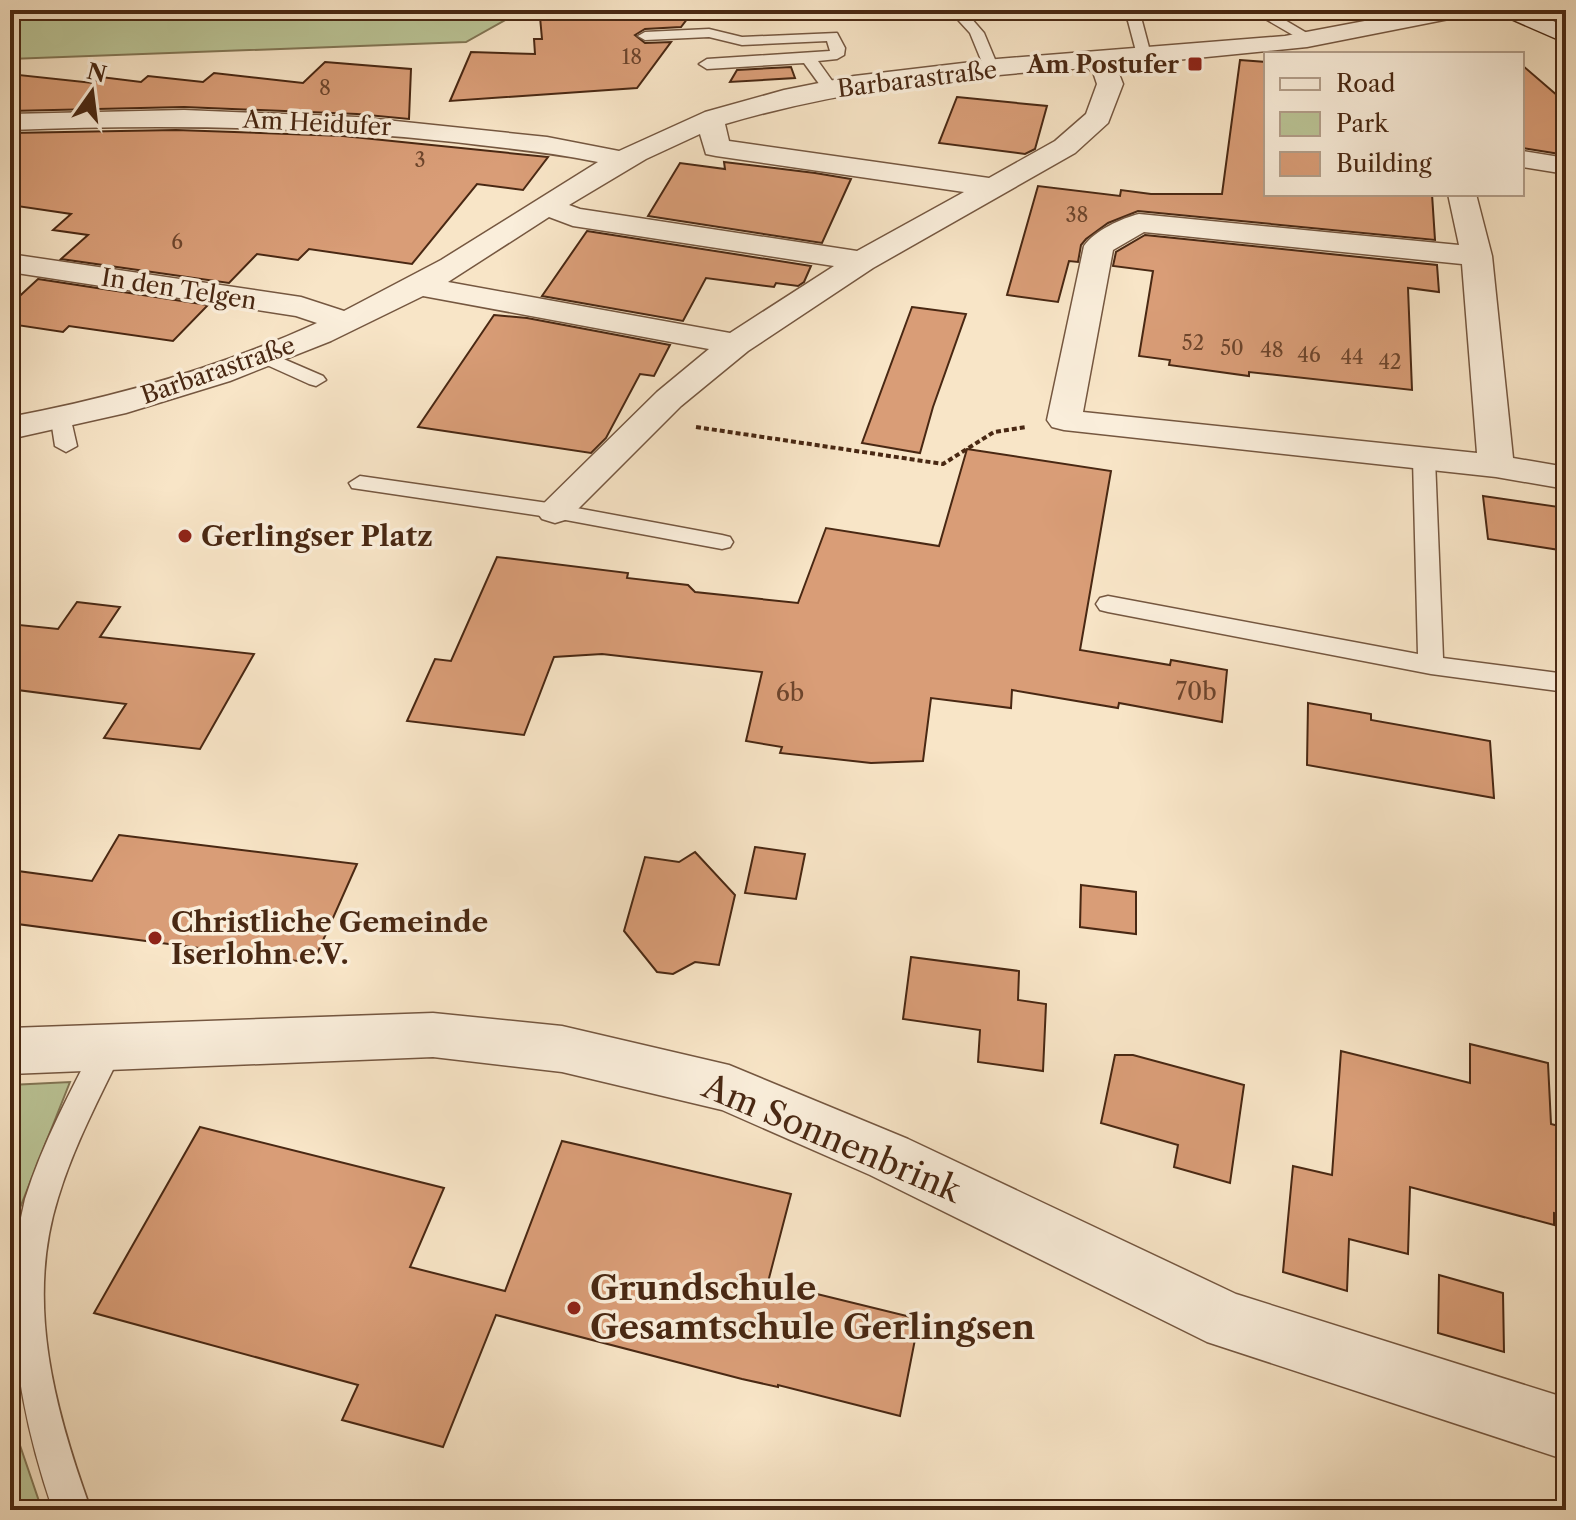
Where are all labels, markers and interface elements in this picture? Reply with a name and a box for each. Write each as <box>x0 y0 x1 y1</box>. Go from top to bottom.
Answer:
house number: 18 <box>622 45 642 69</box>
place label: Am Postufer <box>1026 50 1179 79</box>
north arrow <box>52 52 132 132</box>
legend <box>1264 52 1524 196</box>
street label: Barbarastraße <box>835 55 999 103</box>
marker: Am Postufer <box>1186 55 1204 73</box>
text: N <box>84 58 109 88</box>
text: Road <box>1336 69 1396 98</box>
house number: 8 <box>319 76 331 100</box>
street label: Am Heidufer <box>241 105 392 141</box>
text: Park <box>1336 109 1389 138</box>
house number: 3 <box>414 148 426 172</box>
text: Building <box>1336 149 1432 178</box>
house number: 38 <box>1066 203 1088 227</box>
house number: 6 <box>171 230 183 254</box>
street label: In den Telgen <box>99 262 259 316</box>
street label: Barbarastraße <box>137 330 299 410</box>
house number: 52 <box>1182 331 1204 355</box>
house number: 50 <box>1220 336 1244 360</box>
house number: 48 <box>1260 338 1284 362</box>
house number: 46 <box>1297 343 1321 367</box>
house number: 44 <box>1340 345 1364 369</box>
house number: 42 <box>1378 350 1402 374</box>
place label: Gerlingser Platz <box>201 519 433 553</box>
marker: Gerlingser Platz <box>176 527 194 545</box>
house number: 70b <box>1175 677 1217 706</box>
house number: 6b <box>776 678 804 707</box>
place label: Christliche Gemeinde Iserlohn e.V. <box>171 905 488 971</box>
marker: Christliche Gemeinde Iserlohn e.V. <box>146 929 164 947</box>
street label: Am Sonnenbrink <box>696 1064 969 1212</box>
place label: Grundschule Gesamtschule Gerlingsen <box>590 1267 1035 1348</box>
marker: Grundschule Gesamtschule Gerlingsen <box>565 1299 583 1317</box>

